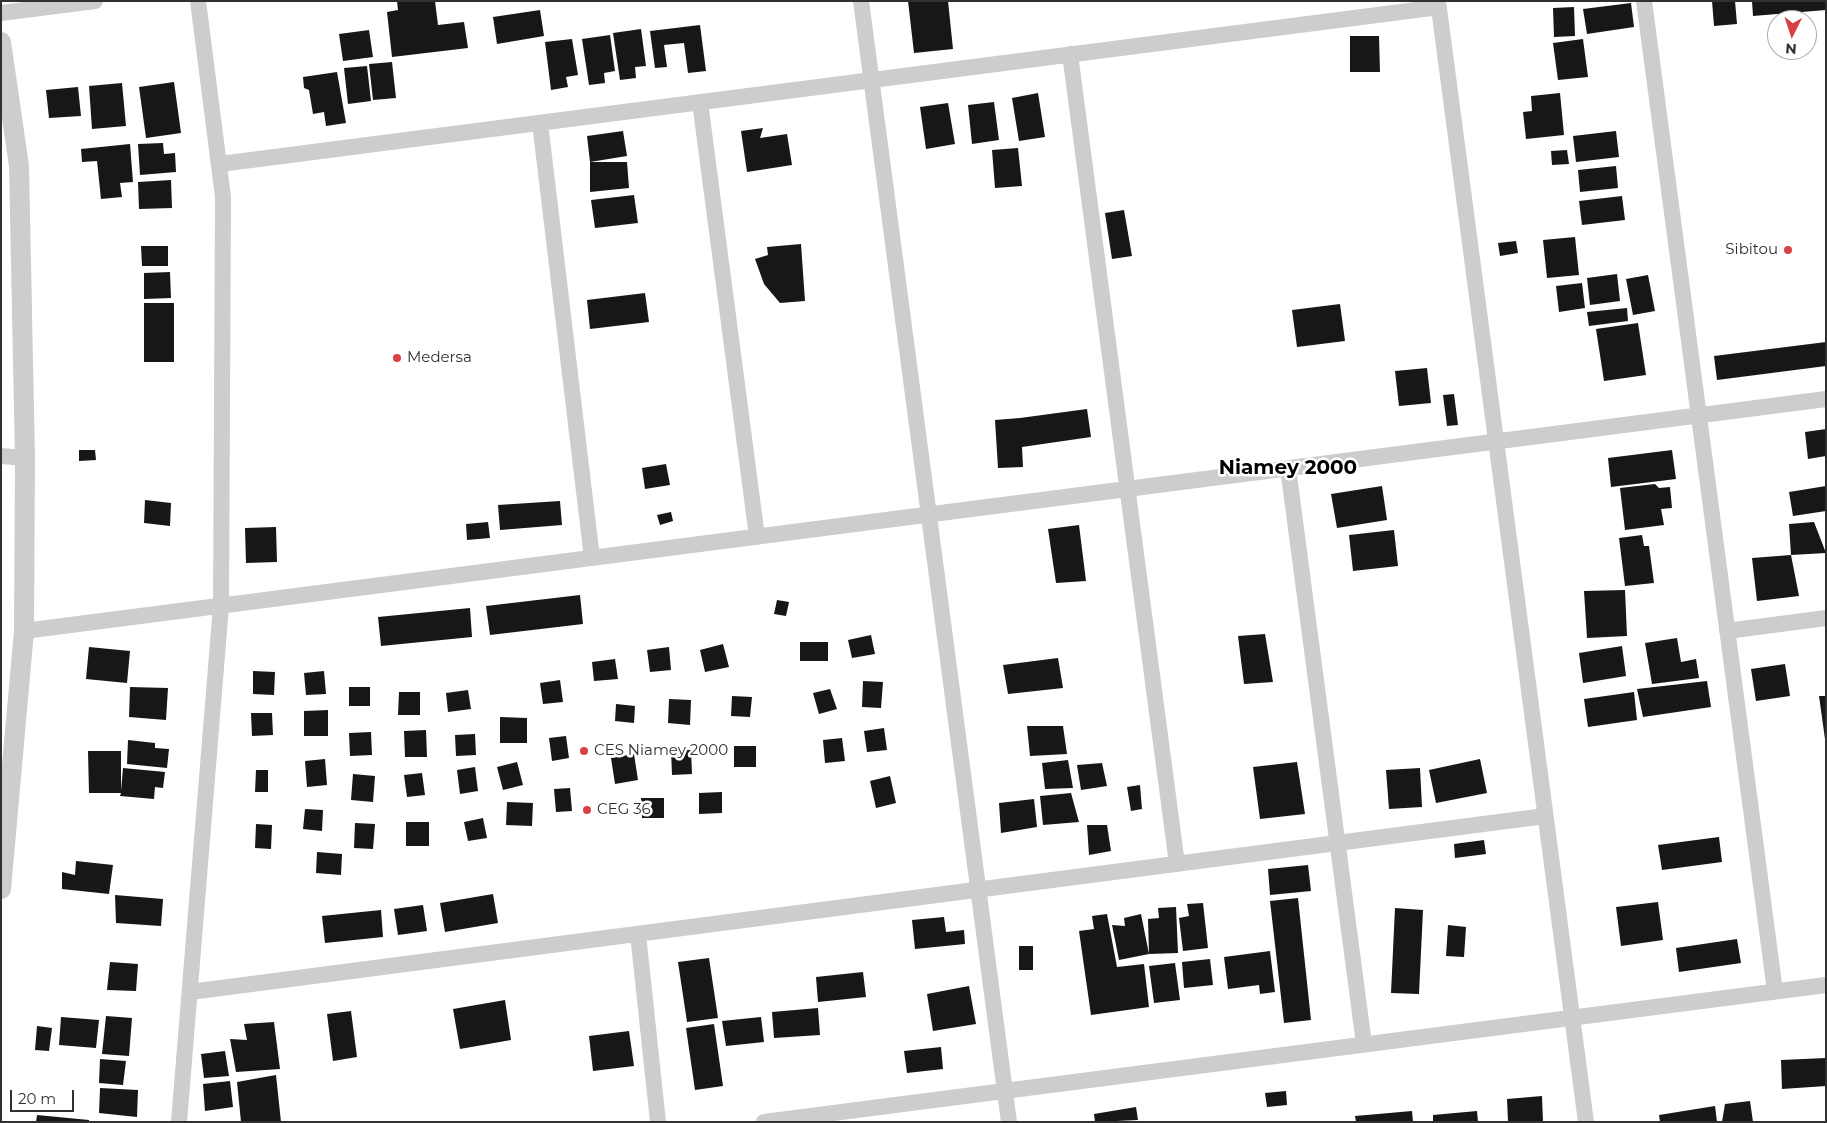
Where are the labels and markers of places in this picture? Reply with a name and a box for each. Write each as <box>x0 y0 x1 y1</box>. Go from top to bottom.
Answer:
place label: Sibitou <box>1725 241 1778 259</box>
marker: Sibitou <box>1782 244 1794 256</box>
place label: Medersa <box>407 349 472 367</box>
marker: Medersa <box>391 352 403 364</box>
place label: CES Niamey 2000 <box>594 742 728 760</box>
marker: CES Niamey 2000 <box>578 745 590 757</box>
place label: CEG 36 <box>597 801 651 819</box>
marker: CEG 36 <box>581 804 593 816</box>

